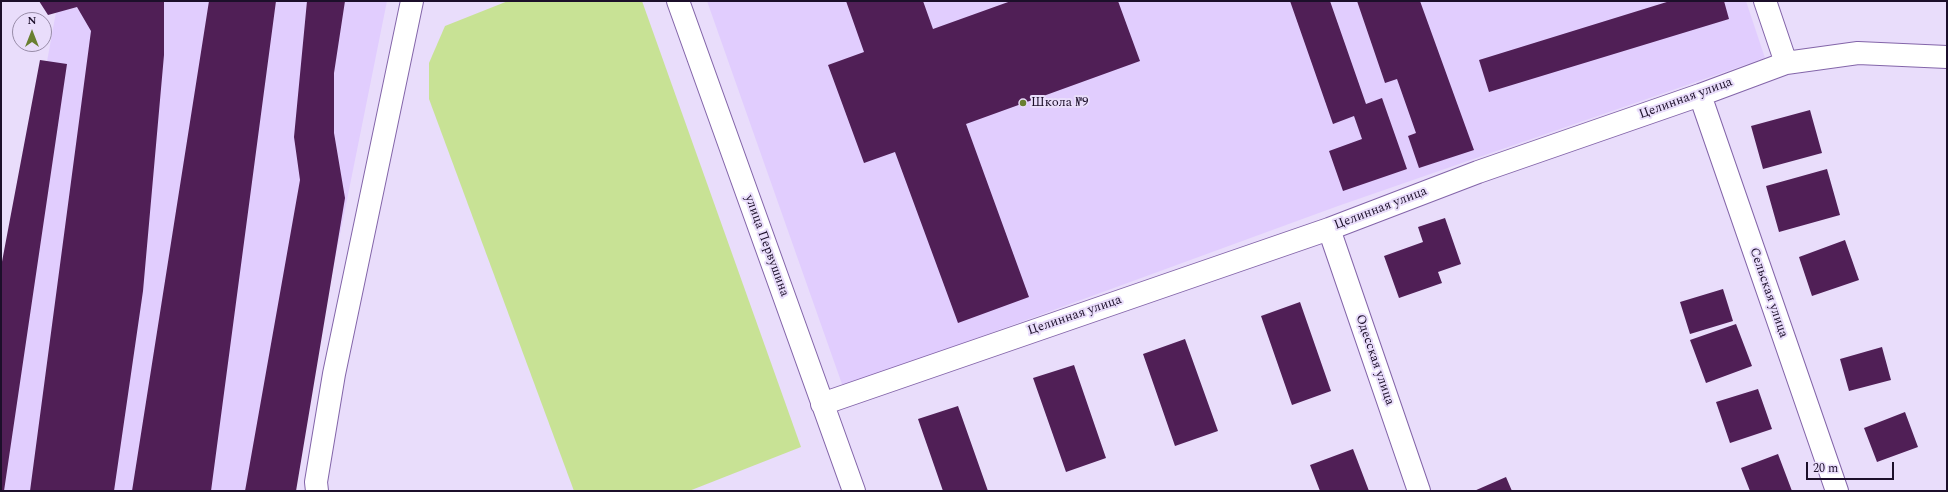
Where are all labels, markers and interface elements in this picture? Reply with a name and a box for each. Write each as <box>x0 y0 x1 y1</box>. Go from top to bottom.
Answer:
north arrow <box>12 12 52 52</box>
text: N <box>28 12 36 29</box>
street label: Целинная улица <box>1637 75 1735 123</box>
place label: Школа №9 <box>1031 95 1088 111</box>
marker: Школа №9 <box>1018 98 1028 108</box>
street label: Целинная улица <box>1332 184 1430 234</box>
street label: улица Первушина <box>740 193 792 299</box>
street label: Сельская улица <box>1745 246 1791 340</box>
street label: Целинная улица <box>1026 293 1124 339</box>
street label: Одесская улица <box>1351 313 1397 407</box>
scale bar <box>1808 454 1896 480</box>
text: 20 m <box>1813 459 1838 478</box>

